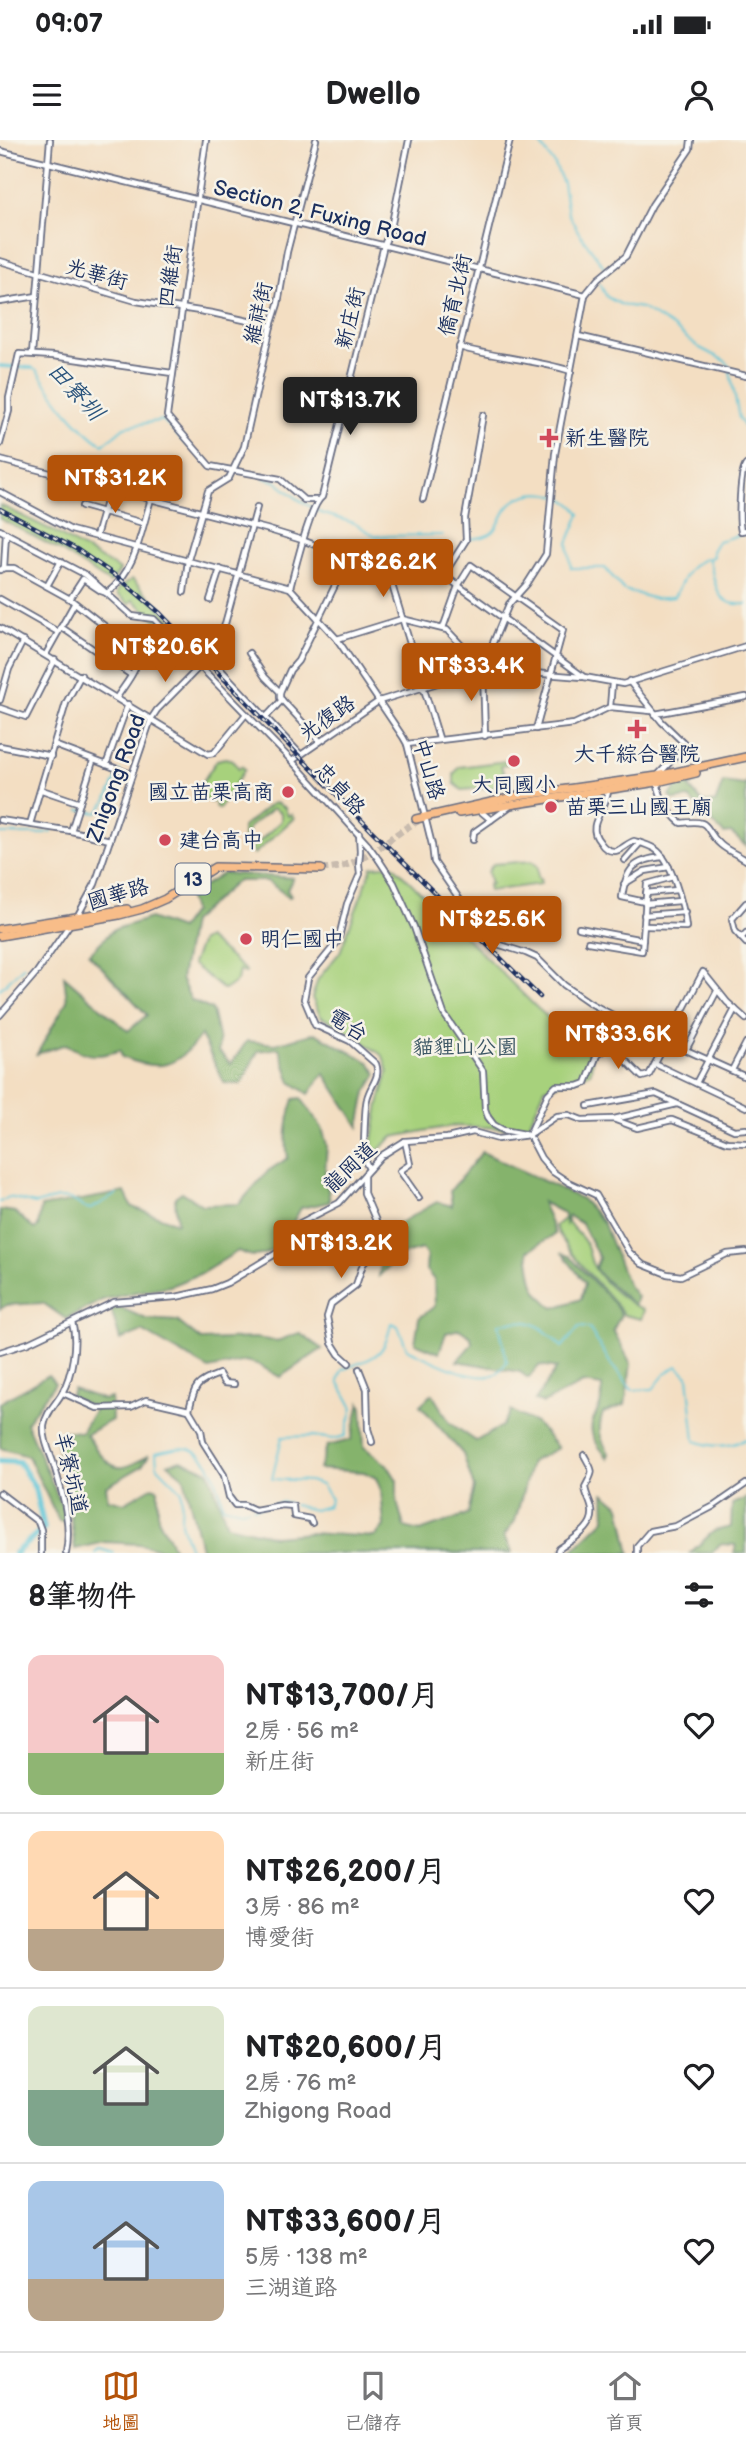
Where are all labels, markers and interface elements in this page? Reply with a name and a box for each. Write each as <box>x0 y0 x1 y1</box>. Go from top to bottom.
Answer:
text: 09:07 <box>35 9 103 40</box>
text: Dwello <box>325 75 421 114</box>
icon: menu <box>28 76 66 114</box>
icon: person <box>680 76 718 114</box>
street label: Section 2, Fuxing Road <box>211 175 429 252</box>
street label: 四維街 <box>154 243 187 309</box>
street label: 僑育北街 <box>434 251 477 339</box>
street label: 光華街 <box>63 254 131 295</box>
street label: 維祥街 <box>239 280 278 347</box>
street label: 新庄街 <box>331 285 370 352</box>
water label: 田寮圳 <box>42 357 111 429</box>
pin: NT$13.7K <box>278 378 422 437</box>
text: NT$13.7K <box>299 386 401 414</box>
place label: 新生醫院 <box>565 426 649 451</box>
marker: 新生醫院 <box>539 428 559 448</box>
pin: NT$31.2K <box>43 456 187 515</box>
text: NT$31.2K <box>63 464 167 492</box>
pin: NT$26.2K <box>311 540 455 599</box>
text: NT$26.2K <box>329 548 437 576</box>
pin: NT$20.6K <box>93 624 237 684</box>
text: NT$20.6K <box>111 633 219 661</box>
pin: NT$33.4K <box>399 644 543 703</box>
text: NT$33.4K <box>418 652 524 680</box>
street label: 光復路 <box>294 690 360 747</box>
street label: Zhigong Road <box>81 711 151 846</box>
marker: 大千綜合醫院 <box>627 719 647 739</box>
street label: 中山路 <box>408 735 449 803</box>
place label: 大千綜合醫院 <box>574 742 700 767</box>
marker: 大同國小 <box>506 753 522 769</box>
street label: 忠貞路 <box>309 758 370 821</box>
place label: 大同國小 <box>472 773 556 798</box>
place label: 國立苗栗高商 <box>148 780 274 805</box>
marker: 國立苗栗高商 <box>280 784 296 800</box>
place label: 苗栗三山國王廟 <box>565 795 712 820</box>
marker: 苗栗三山國王廟 <box>543 799 559 815</box>
place label: 建台高中 <box>179 828 263 853</box>
marker: 建台高中 <box>157 832 173 848</box>
road number: 13 <box>176 864 210 894</box>
street label: 國華路 <box>84 874 152 915</box>
pin: NT$25.6K <box>420 896 564 956</box>
text: NT$25.6K <box>438 905 546 933</box>
place label: 明仁國中 <box>260 927 344 952</box>
marker: 明仁國中 <box>238 931 254 947</box>
street label: 電台 <box>323 1004 372 1047</box>
pin: NT$33.6K <box>546 1012 690 1071</box>
text: NT$33.6K <box>564 1020 672 1048</box>
park label: 貓貍山公園 <box>413 1035 518 1060</box>
street label: 龍岡道 <box>319 1136 382 1198</box>
pin: NT$13.2K <box>269 1220 413 1280</box>
text: NT$13.2K <box>289 1229 393 1257</box>
street label: 羊寮坑道 <box>49 1429 92 1517</box>
icon: filters <box>680 1576 718 1614</box>
text: 8筆物件 <box>28 1579 136 1615</box>
text: NT$13,700/月 <box>245 1678 439 1714</box>
icon: home <box>84 1683 168 1767</box>
icon: heart <box>680 1706 718 1744</box>
text: 2房 · 56 m² <box>245 1717 359 1745</box>
text: 新庄街 <box>245 1748 314 1776</box>
text: NT$26,200/月 <box>245 1854 446 1890</box>
icon: home <box>84 1859 168 1943</box>
icon: heart <box>680 1882 718 1920</box>
text: 3房 · 86 m² <box>245 1893 360 1921</box>
text: 博愛街 <box>245 1924 314 1952</box>
text: NT$20,600/月 <box>245 2030 447 2066</box>
icon: home <box>84 2034 168 2118</box>
icon: heart <box>680 2057 718 2095</box>
text: 2房 · 76 m² <box>245 2069 356 2097</box>
text: Zhigong Road <box>245 2097 392 2125</box>
text: NT$33,600/月 <box>245 2204 446 2240</box>
icon: home <box>84 2209 168 2293</box>
icon: heart <box>680 2232 718 2270</box>
text: 5房 · 138 m² <box>245 2243 368 2271</box>
text: 三湖道路 <box>245 2274 337 2302</box>
tab: 地圖 <box>102 2367 140 2435</box>
tab: 已儲存 <box>344 2367 402 2435</box>
tab: 首頁 <box>606 2367 644 2435</box>

